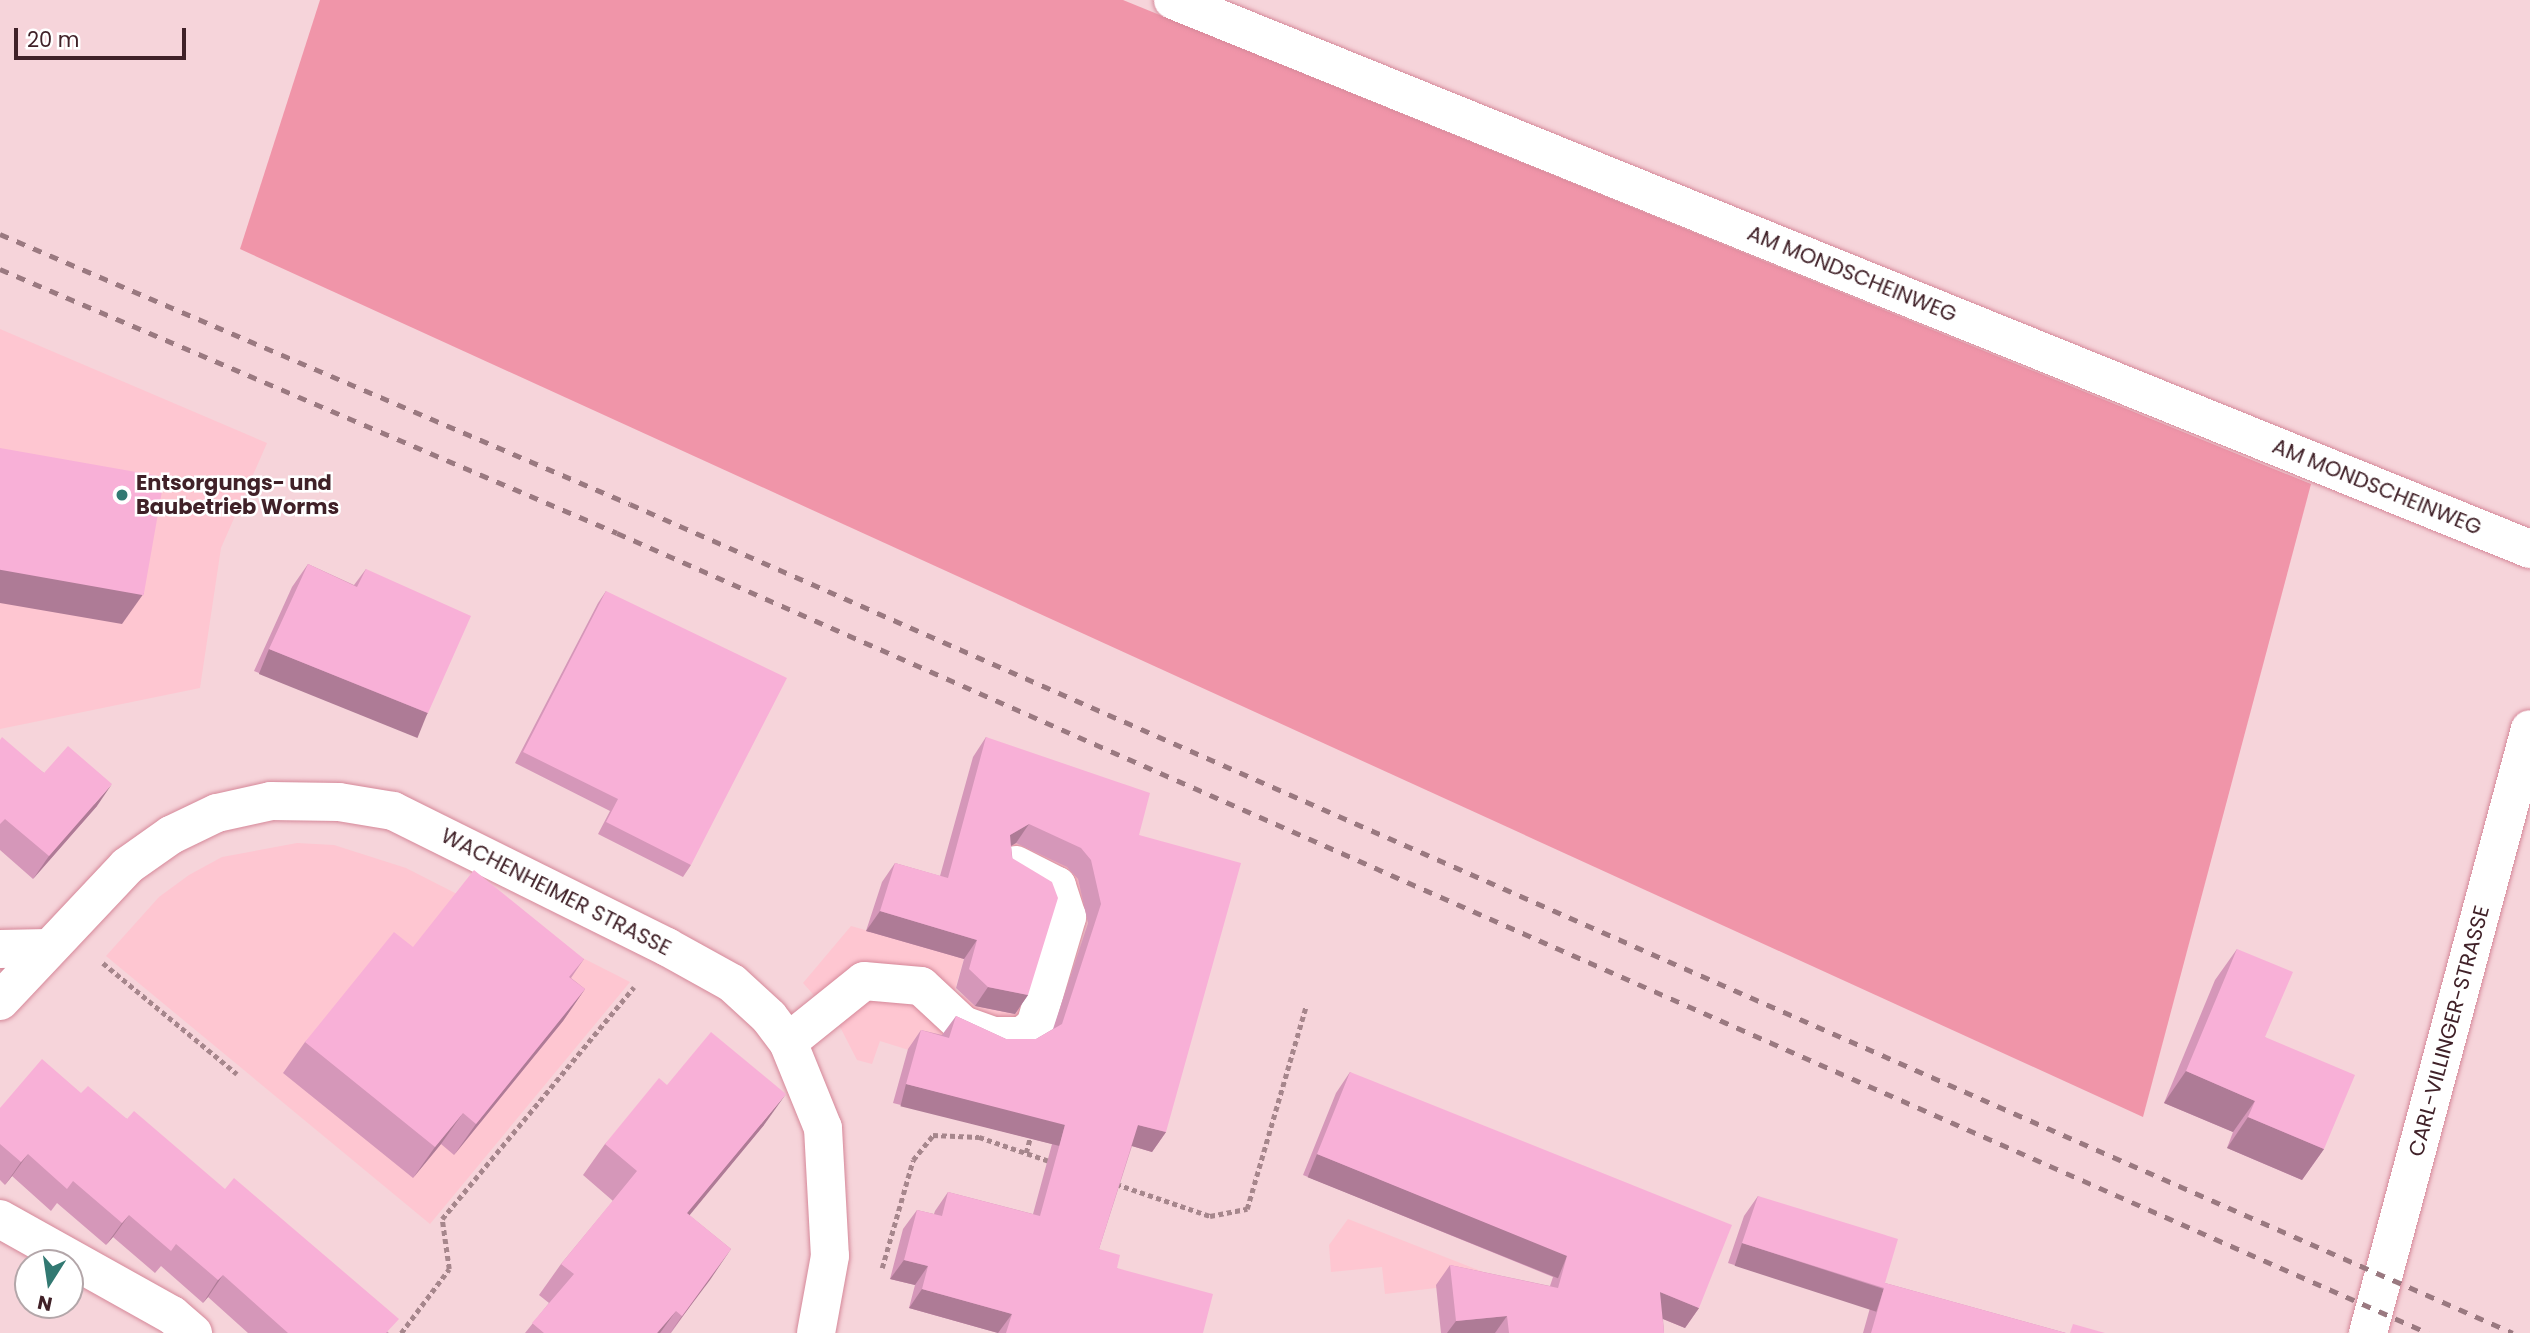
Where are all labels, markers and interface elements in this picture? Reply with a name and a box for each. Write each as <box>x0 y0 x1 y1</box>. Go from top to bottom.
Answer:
scale bar <box>18 14 189 58</box>
text: 20 m <box>27 25 80 54</box>
street label: AM MONDSCHEINWEG <box>1744 220 1960 328</box>
street label: AM MONDSCHEINWEG <box>2269 433 2485 541</box>
place label: Entsorgungs- und Baubetrieb Worms <box>136 470 339 520</box>
marker: Entsorgungs- und Baubetrieb Worms <box>114 487 130 503</box>
street label: WACHENHEIMER STRASSE <box>437 823 675 961</box>
street label: CARL-VILLINGER-STRASSE <box>2403 903 2495 1159</box>
north arrow <box>14 1249 84 1319</box>
text: N <box>35 1288 55 1318</box>

